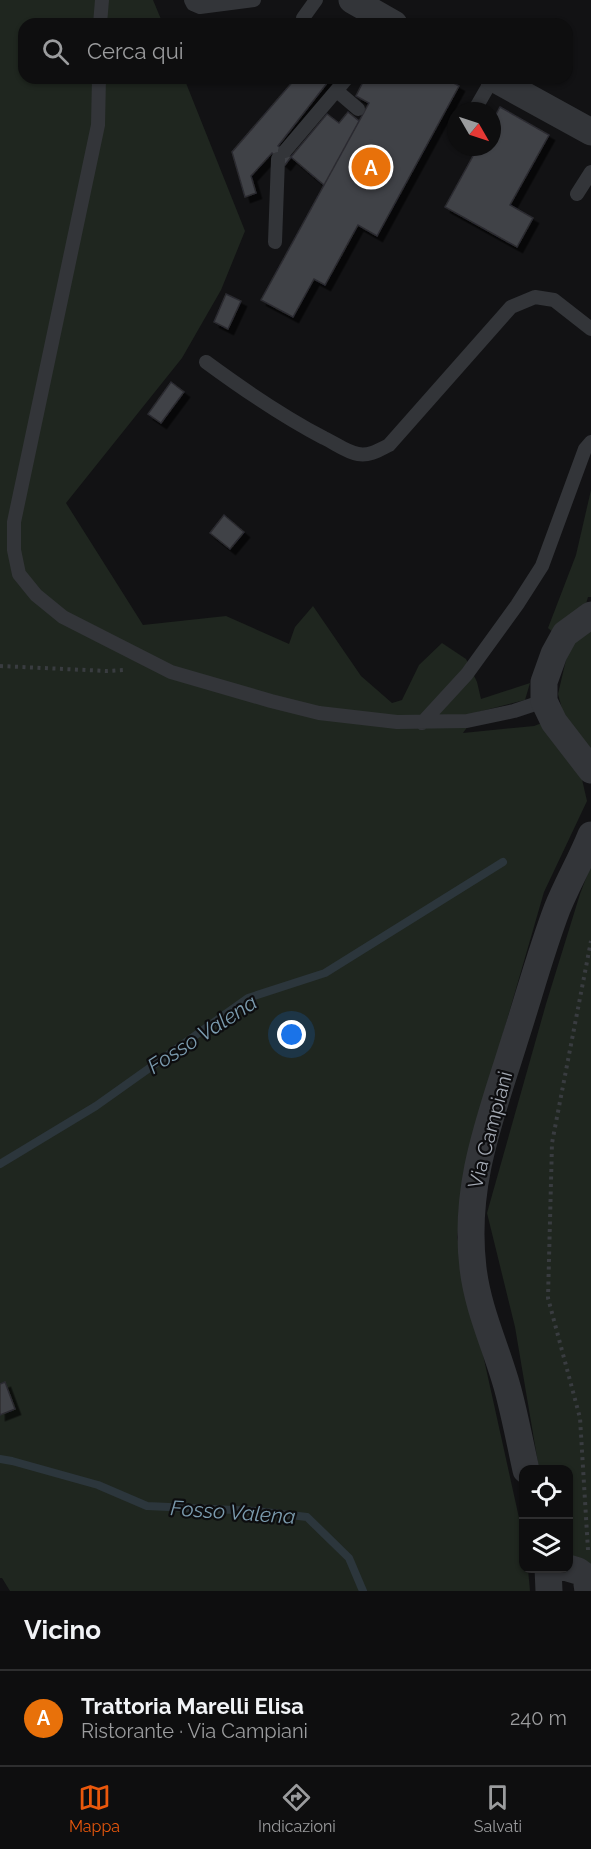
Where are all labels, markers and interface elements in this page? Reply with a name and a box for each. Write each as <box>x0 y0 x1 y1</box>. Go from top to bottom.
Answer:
search box <box>18 18 573 84</box>
icon: search <box>39 35 72 68</box>
text: Cerca qui <box>87 38 184 64</box>
north arrow <box>447 102 501 156</box>
pin: A <box>352 144 391 190</box>
water label: Fosso Valena <box>143 989 261 1079</box>
your location <box>277 1020 306 1049</box>
street label: Via Campiani <box>463 1069 517 1191</box>
map controls <box>519 1465 573 1573</box>
button: locate <box>519 1465 573 1519</box>
water label: Fosso Valena <box>170 1495 296 1529</box>
button: layers <box>519 1519 573 1573</box>
text: Vicino <box>24 1615 101 1645</box>
text: Trattoria Marelli Elisa <box>81 1693 304 1719</box>
text: A <box>37 1706 50 1730</box>
text: 240 m <box>510 1706 567 1730</box>
text: Ristorante · Via Campiani <box>81 1719 308 1743</box>
tab: Mappa <box>69 1781 120 1836</box>
tab: Indicazioni <box>258 1781 336 1836</box>
tab: Salvati <box>474 1781 522 1836</box>

